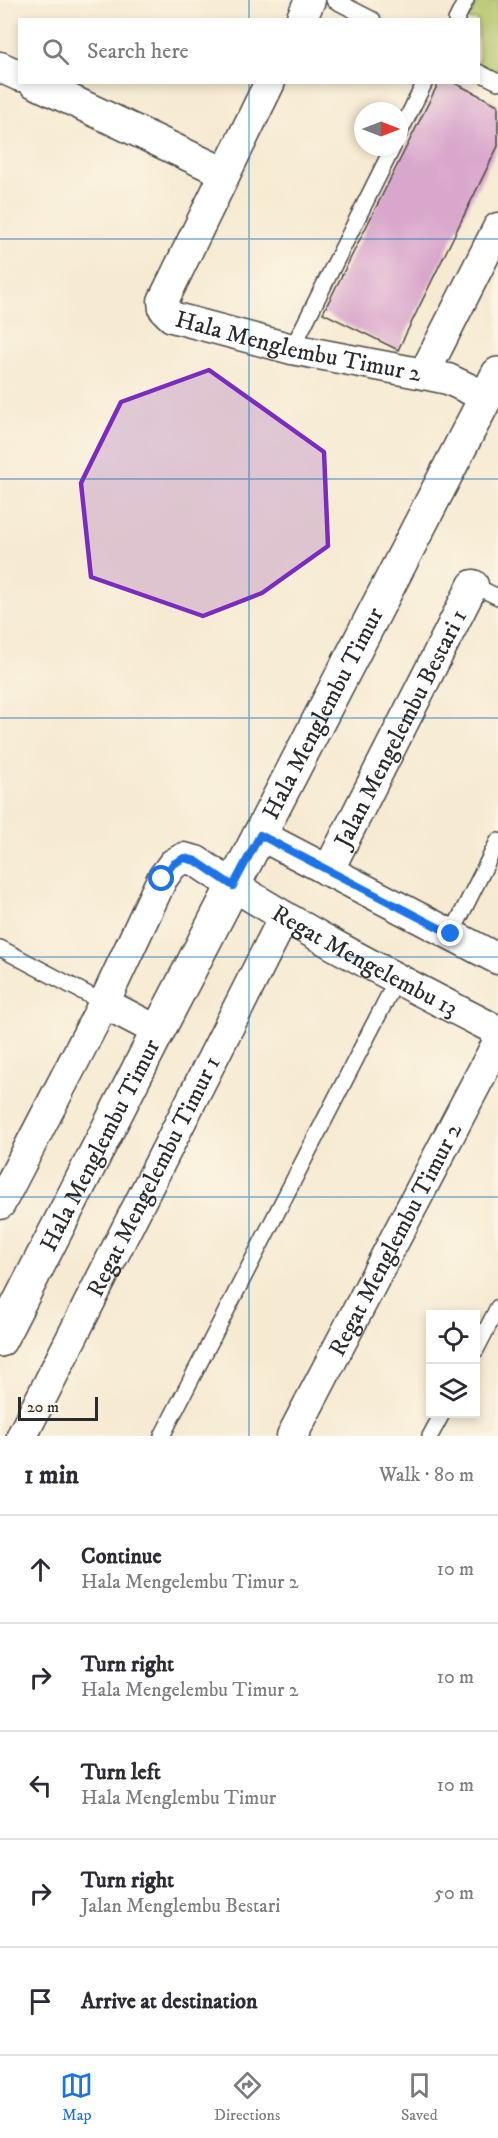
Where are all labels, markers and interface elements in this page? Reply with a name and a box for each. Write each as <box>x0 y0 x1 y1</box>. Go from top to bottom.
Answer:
search box <box>18 18 480 84</box>
icon: search <box>39 35 72 68</box>
text: Search here <box>87 38 189 65</box>
north arrow <box>354 102 408 156</box>
street label: Hala Menglembu Timur 2 <box>172 305 424 389</box>
street label: Hala Menglembu Timur <box>256 602 391 825</box>
street label: Jalan Mengelembu Bestari 1 <box>327 605 474 855</box>
route start <box>148 865 174 891</box>
street label: Regat Mengelembu 13 <box>266 899 463 1024</box>
route end <box>437 920 463 946</box>
street label: Hala Menglembu Timur <box>34 1034 167 1257</box>
street label: Regat Mengelembu Timur 1 <box>81 1051 227 1302</box>
street label: Regat Menglembu Timur 2 <box>322 1118 469 1361</box>
map controls <box>426 1310 480 1418</box>
button: locate <box>426 1310 480 1364</box>
button: layers <box>426 1364 480 1418</box>
scale bar <box>18 1394 98 1422</box>
text: 20 m <box>27 1397 59 1417</box>
text: 1 min <box>24 1459 79 1492</box>
text: Walk · 80 m <box>379 1463 474 1488</box>
text: Continue <box>81 1543 162 1570</box>
icon: ahead <box>24 1553 57 1586</box>
text: 10 m <box>437 1557 474 1582</box>
text: Hala Mengelembu Timur 2 <box>81 1570 299 1595</box>
text: Turn right <box>81 1651 174 1678</box>
icon: right <box>24 1661 57 1694</box>
text: 10 m <box>437 1665 474 1690</box>
text: Hala Mengelembu Timur 2 <box>81 1678 299 1703</box>
text: Turn left <box>81 1759 161 1786</box>
icon: left <box>24 1769 57 1802</box>
text: 10 m <box>437 1773 474 1798</box>
text: Hala Menglembu Timur <box>81 1786 276 1811</box>
text: Turn right <box>81 1867 174 1894</box>
icon: right <box>24 1877 57 1910</box>
text: 50 m <box>434 1881 474 1906</box>
text: Jalan Menglembu Bestari <box>81 1894 280 1919</box>
icon: arrive <box>24 1985 57 2018</box>
text: Arrive at destination <box>81 1988 258 2015</box>
tab: Map <box>60 2069 93 2125</box>
tab: Directions <box>214 2069 280 2125</box>
tab: Saved <box>401 2069 438 2125</box>

